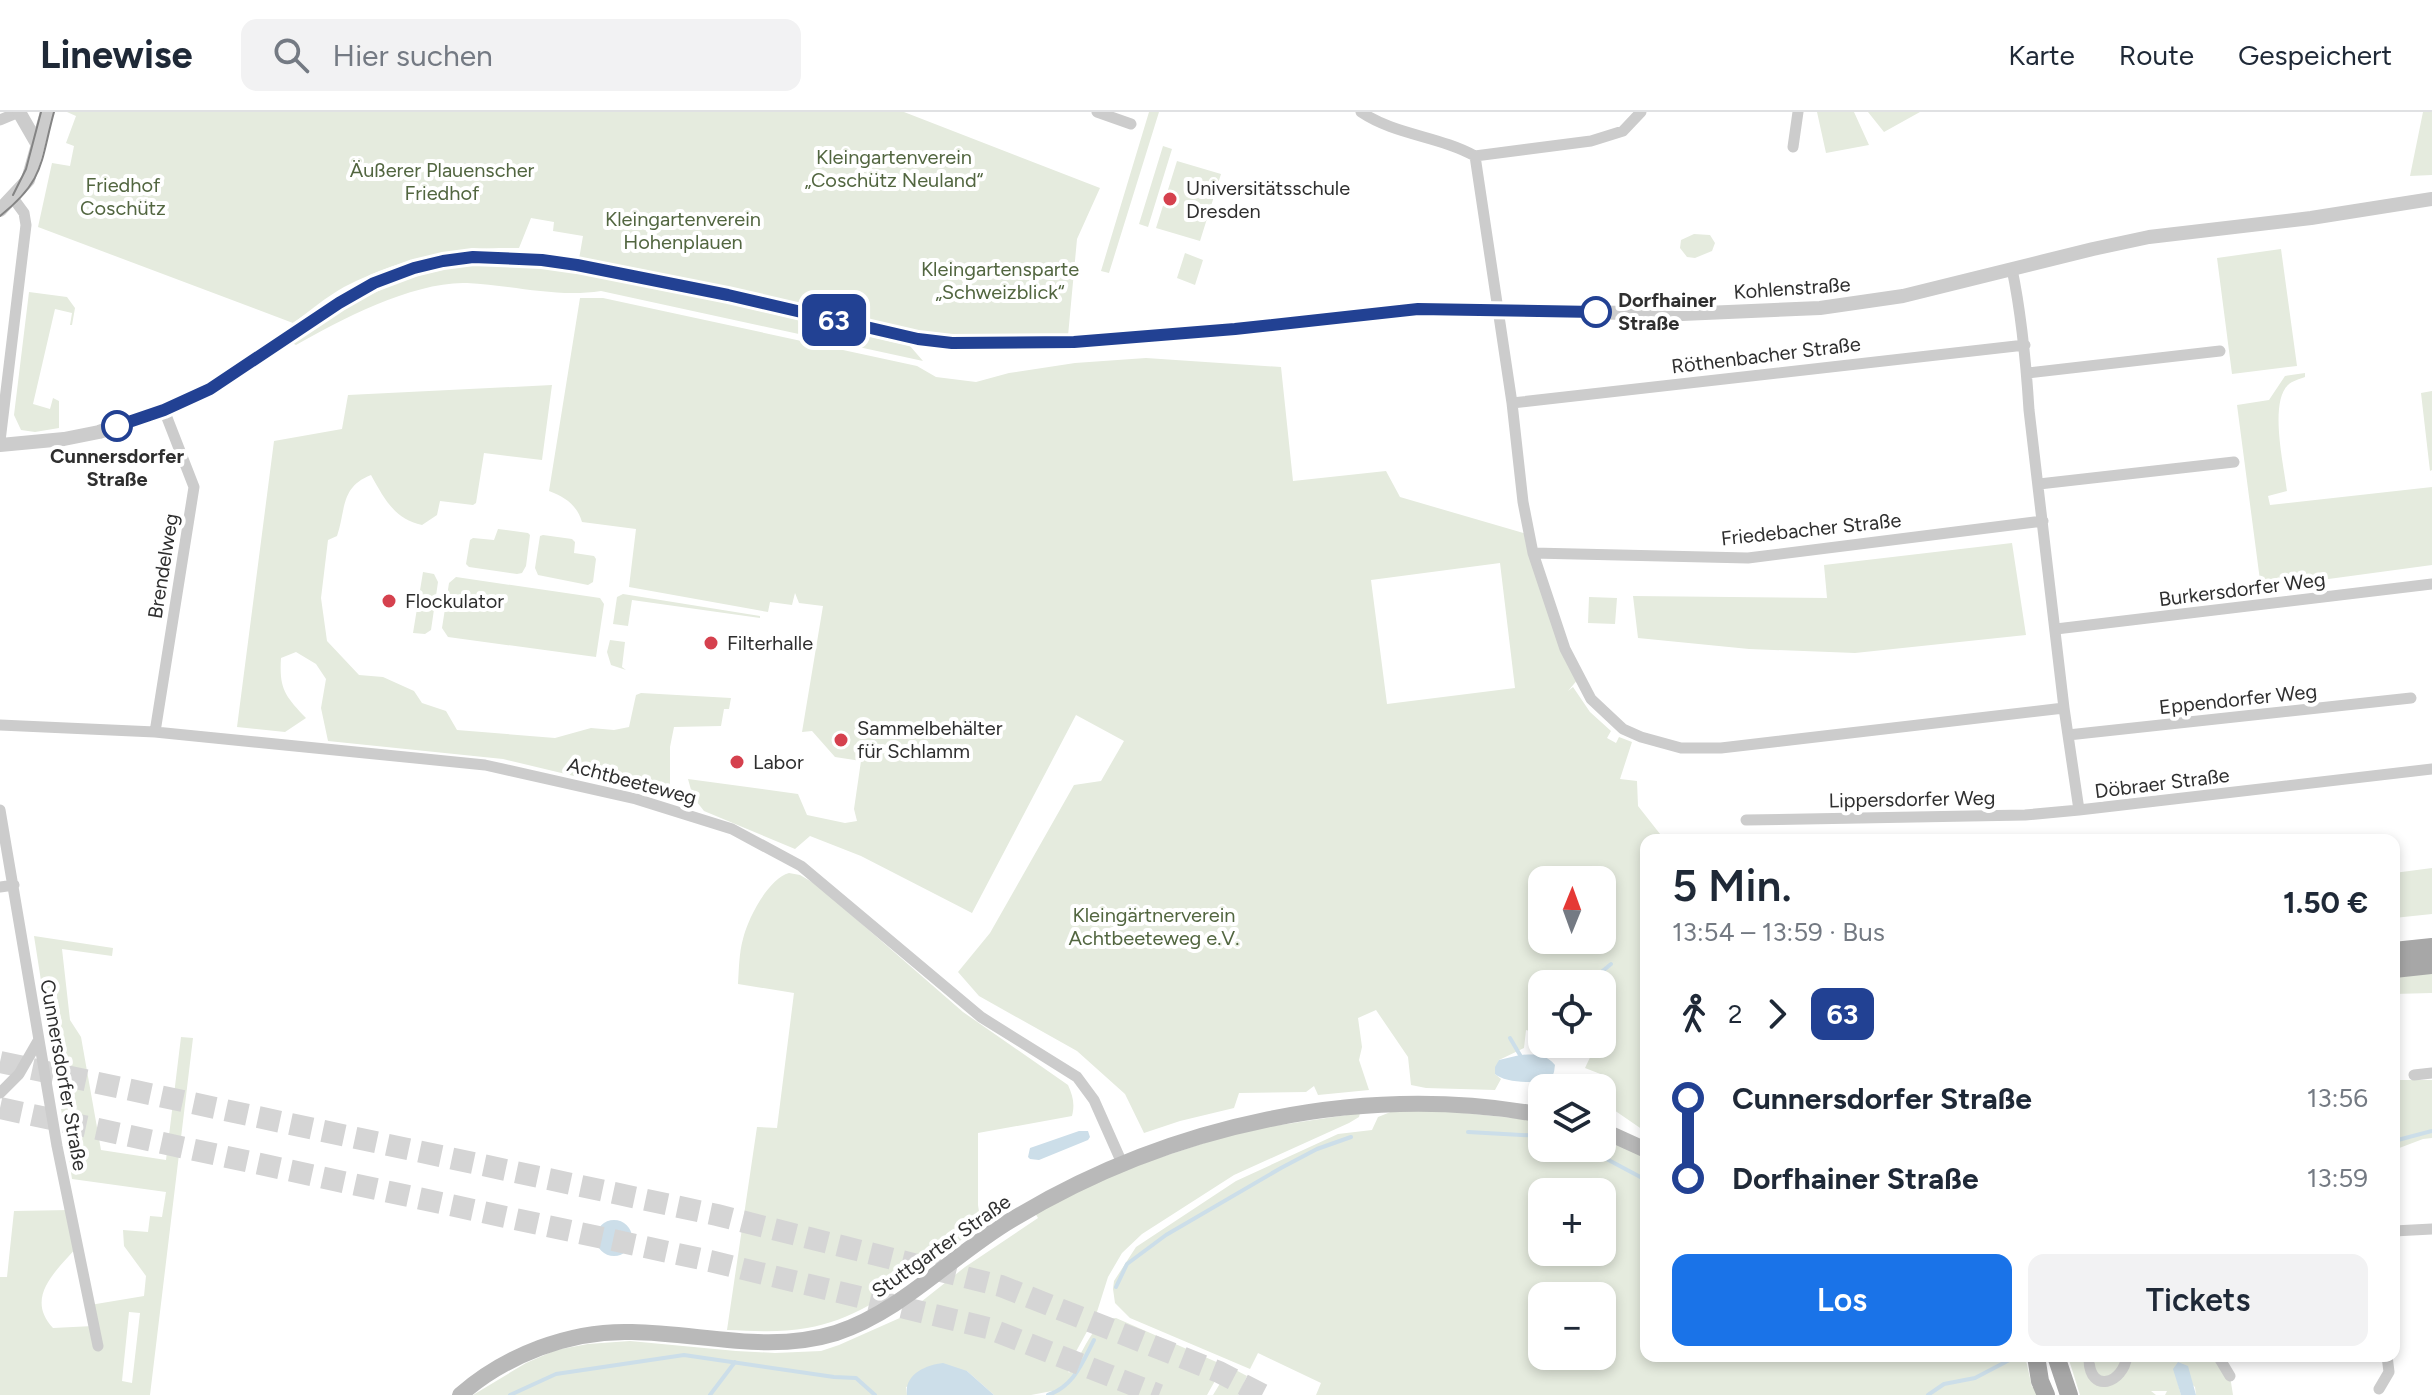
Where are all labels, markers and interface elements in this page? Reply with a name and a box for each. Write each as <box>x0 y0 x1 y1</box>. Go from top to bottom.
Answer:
search box <box>241 19 801 91</box>
text: Linewise <box>40 32 193 78</box>
icon: search <box>269 33 313 77</box>
text: Hier suchen <box>333 37 493 74</box>
text: Karte <box>2008 38 2075 72</box>
text: Route <box>2119 38 2194 72</box>
text: Gespeichert <box>2238 38 2392 72</box>
park label: Kleingartenverein „Coschütz Neuland“ <box>805 145 984 192</box>
park label: Äußerer Plauenscher Friedhof <box>350 158 535 205</box>
park label: Friedhof Coschütz <box>80 173 166 220</box>
place label: Universitätsschule Dresden <box>1186 176 1350 223</box>
marker: Universitätsschule Dresden <box>1161 190 1179 208</box>
park label: Kleingartenverein Hohenplauen <box>605 207 761 254</box>
park label: Kleingartensparte „Schweizblick“ <box>921 257 1079 304</box>
street label: Kohlenstraße <box>1733 272 1851 304</box>
place label: Dorfhainer Straße <box>1618 288 1717 335</box>
line badge: 63 <box>798 294 870 346</box>
marker: Dorfhainer Straße <box>1581 297 1611 327</box>
text: 63 <box>818 303 850 337</box>
street label: Röthenbacher Straße <box>1670 331 1862 379</box>
marker: Cunnersdorfer Straße <box>102 411 132 441</box>
place label: Cunnersdorfer Straße <box>50 444 184 491</box>
street label: Friedebacher Straße <box>1720 508 1902 550</box>
street label: Brendelweg <box>143 512 183 620</box>
street label: Burkersdorfer Weg <box>2157 567 2327 611</box>
place label: Flockulator <box>405 589 504 613</box>
marker: Flockulator <box>380 592 398 610</box>
place label: Filterhalle <box>727 631 813 655</box>
marker: Filterhalle <box>702 634 720 652</box>
street label: Eppendorfer Weg <box>2158 679 2318 719</box>
place label: Sammelbehälter für Schlamm <box>857 716 1003 763</box>
marker: Sammelbehälter für Schlamm <box>832 731 850 749</box>
place label: Labor <box>753 750 804 774</box>
street label: Achtbeeteweg <box>565 752 699 810</box>
marker: Labor <box>728 753 746 771</box>
street label: Döbraer Straße <box>2093 763 2231 803</box>
street label: Lippersdorfer Weg <box>1828 786 1996 812</box>
text: 5 Min. <box>1672 859 1792 912</box>
north arrow <box>1528 866 1616 954</box>
map controls <box>1528 866 1616 1370</box>
text: 1.50 € <box>2283 884 2368 921</box>
park label: Kleingärtnerverein Achtbeeteweg e.V. <box>1069 903 1239 950</box>
text: 13:54 – 13:59 · Bus <box>1672 916 1885 948</box>
button: locate <box>1528 970 1616 1058</box>
street label: Cunnersdorfer Straße <box>35 977 93 1173</box>
icon: walk <box>1672 992 1716 1036</box>
icon: forward <box>1755 992 1799 1036</box>
text: 63 <box>1827 997 1858 1031</box>
text: 2 <box>1728 998 1743 1030</box>
button: layers <box>1528 1074 1616 1162</box>
text: Cunnersdorfer Straße <box>1732 1080 2032 1117</box>
text: 13:56 <box>2307 1082 2368 1114</box>
text: Dorfhainer Straße <box>1732 1160 1979 1197</box>
text: 13:59 <box>2307 1162 2368 1194</box>
button: + <box>1528 1178 1616 1266</box>
street label: Stuttgarter Straße <box>867 1189 1015 1303</box>
button: Los <box>1672 1254 2012 1346</box>
button: Tickets <box>2028 1254 2368 1346</box>
button: − <box>1528 1282 1616 1370</box>

